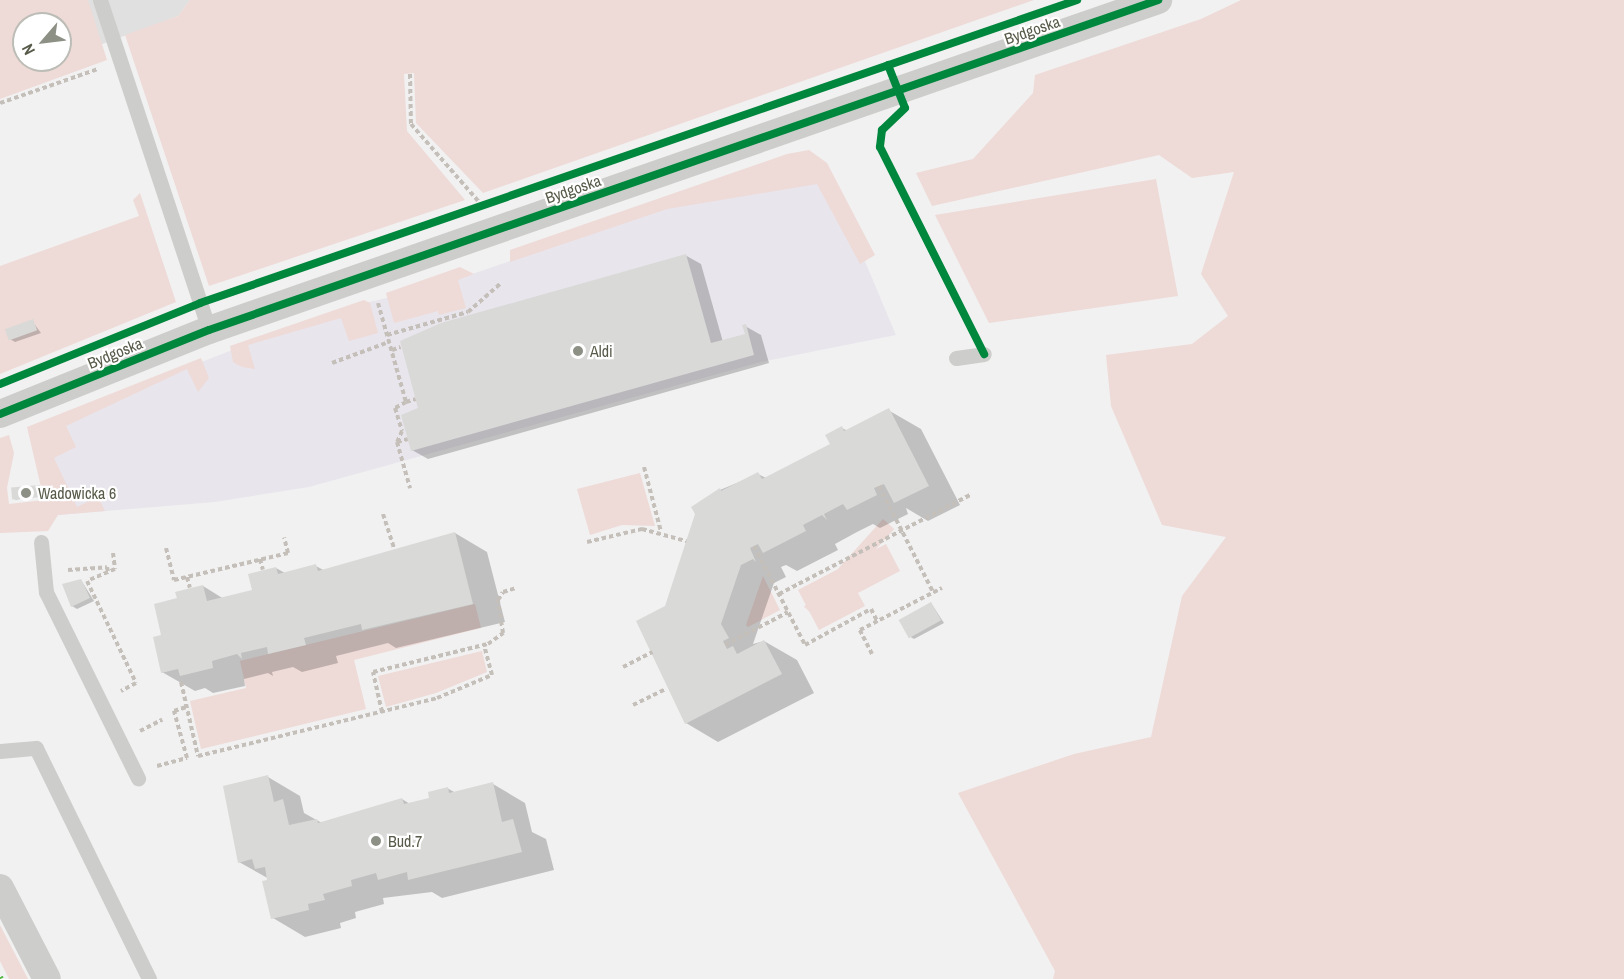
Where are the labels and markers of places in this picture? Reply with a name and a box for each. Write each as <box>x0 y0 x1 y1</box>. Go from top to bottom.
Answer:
place label: Aldi <box>590 341 613 361</box>
marker: Aldi <box>571 344 585 358</box>
place label: Wadowicka 6 <box>38 483 116 503</box>
marker: Wadowicka 6 <box>19 486 33 500</box>
place label: Bud.7 <box>388 831 422 851</box>
marker: Bud.7 <box>369 834 383 848</box>

